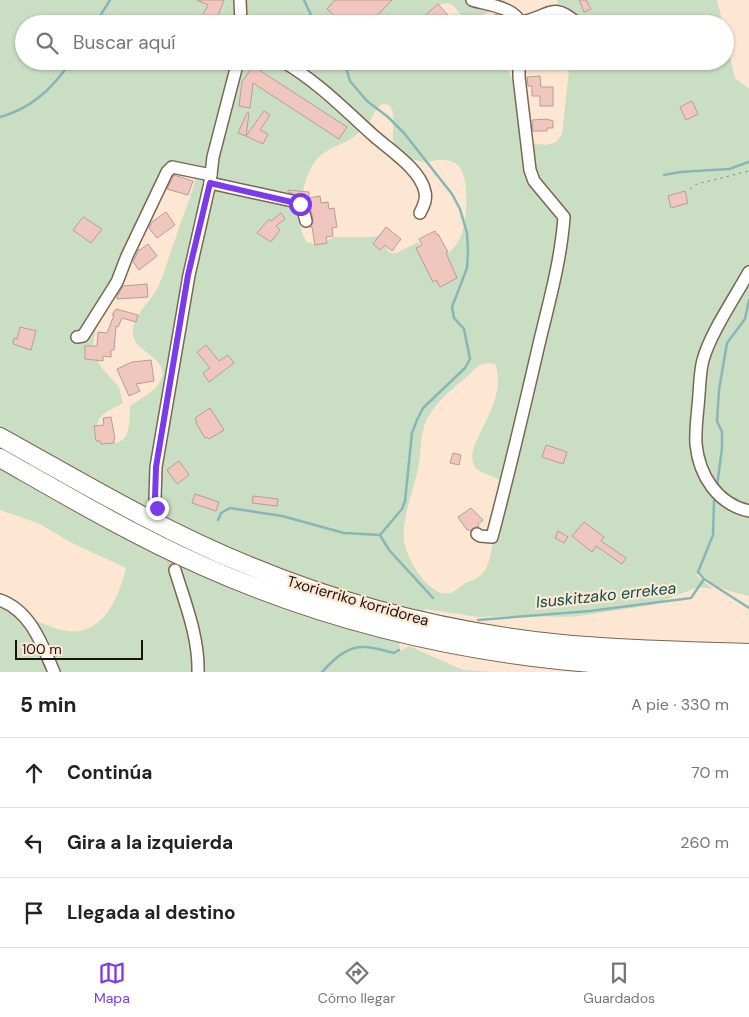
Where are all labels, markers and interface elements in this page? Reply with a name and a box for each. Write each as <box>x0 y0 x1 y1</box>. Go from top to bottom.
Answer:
search box <box>15 15 734 70</box>
icon: search <box>33 29 61 57</box>
text: Buscar aquí <box>73 30 176 55</box>
route start <box>289 193 312 216</box>
route end <box>146 497 169 520</box>
street label: Txorierriko korridorea <box>285 571 431 631</box>
water label: Isuskitzako errekea <box>535 577 677 613</box>
scale bar <box>15 637 142 660</box>
text: 100 m <box>22 640 62 658</box>
text: 5 min <box>20 691 76 719</box>
text: A pie · 330 m <box>631 694 729 715</box>
icon: ahead <box>20 759 48 787</box>
text: Continúa <box>67 760 152 785</box>
text: 70 m <box>691 762 729 783</box>
icon: left <box>20 829 48 857</box>
text: Gira a la izquierda <box>67 830 233 855</box>
text: 260 m <box>680 832 729 853</box>
icon: arrive <box>20 899 48 927</box>
text: Llegada al destino <box>67 900 236 925</box>
tab: Mapa <box>94 959 130 1007</box>
tab: Cómo llegar <box>318 959 395 1007</box>
tab: Guardados <box>583 959 655 1007</box>

